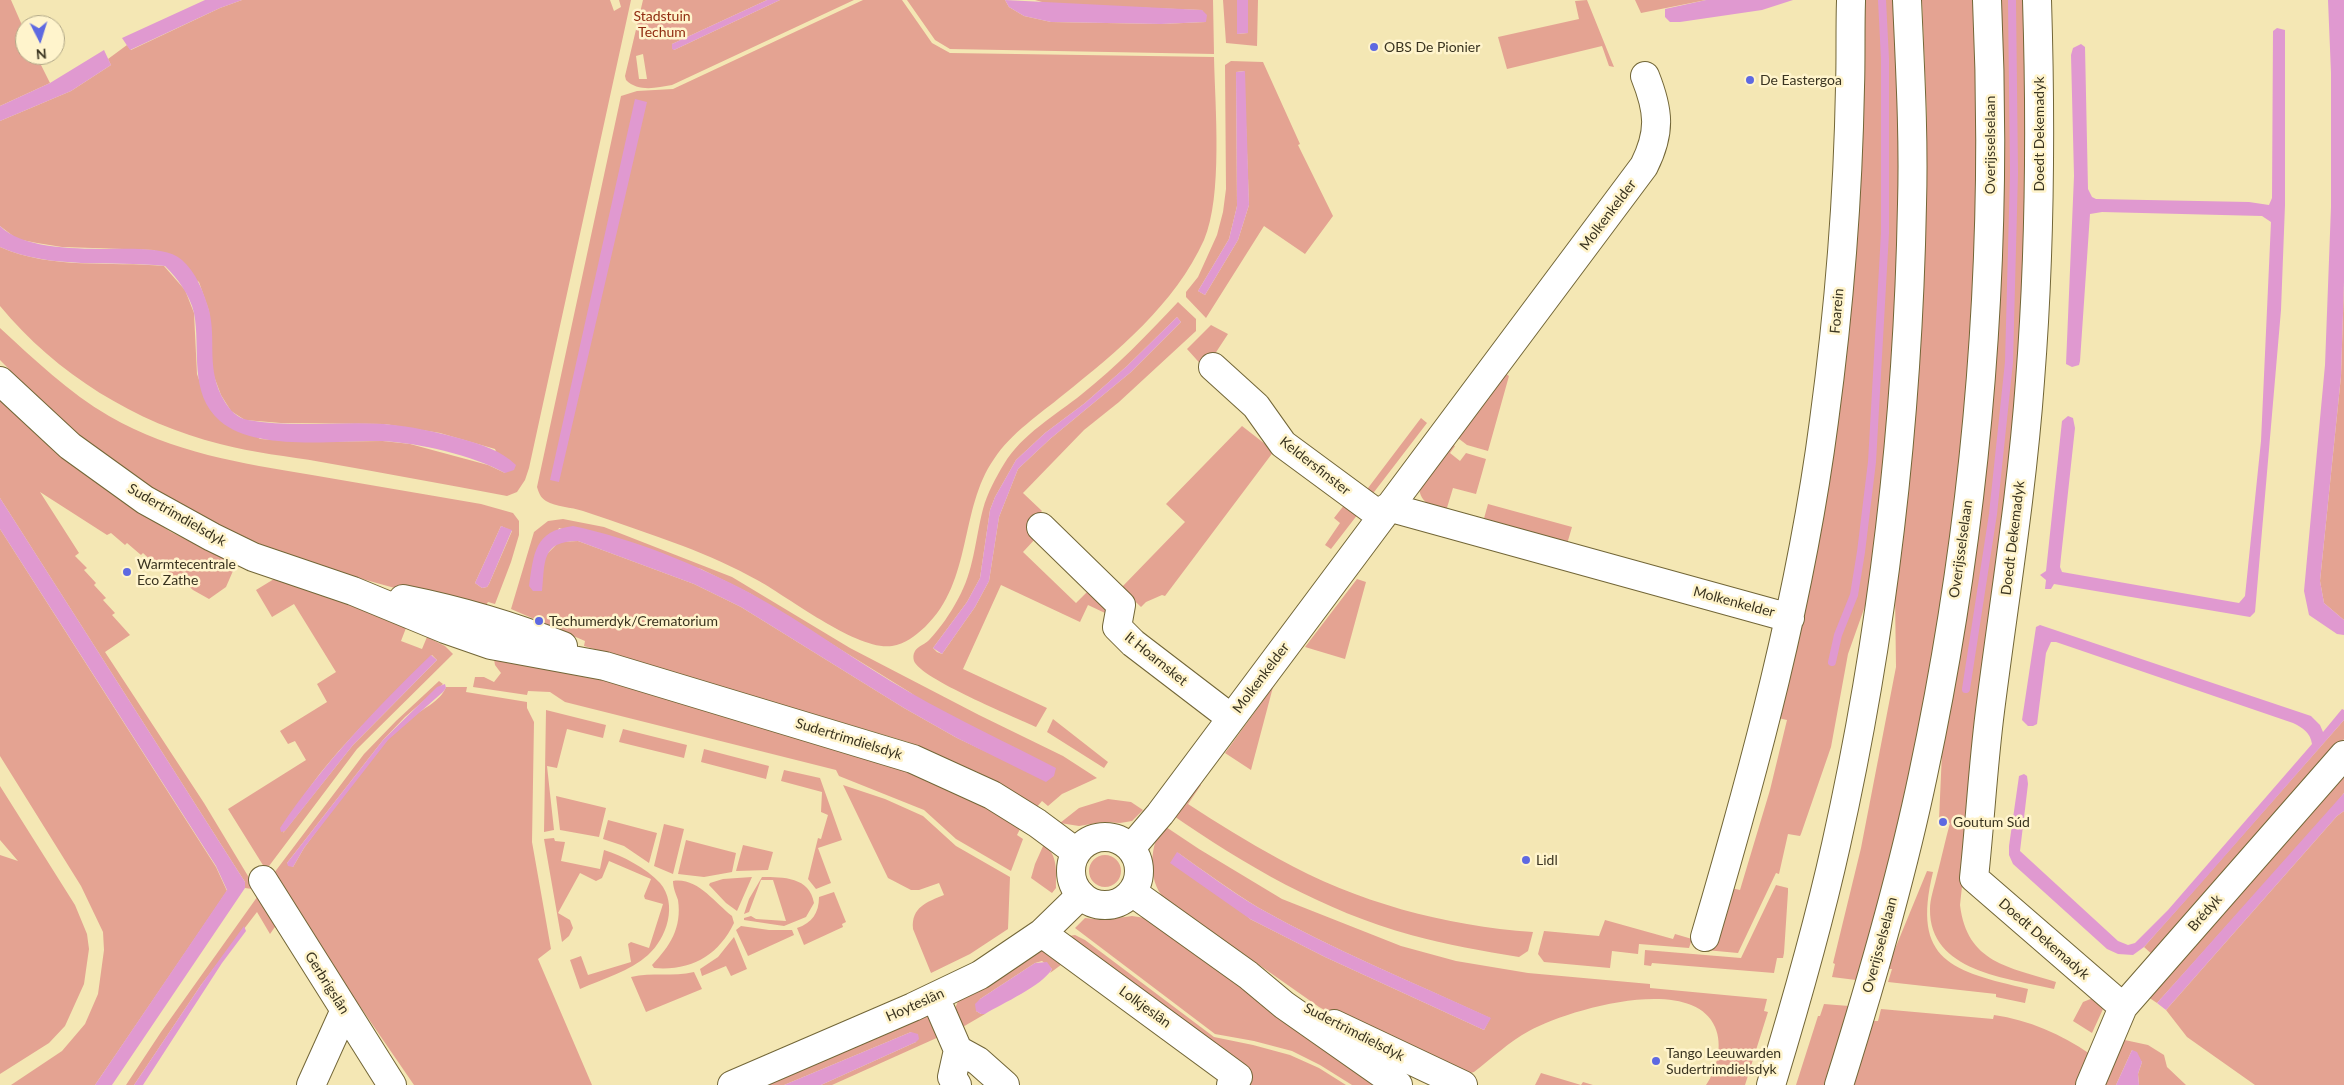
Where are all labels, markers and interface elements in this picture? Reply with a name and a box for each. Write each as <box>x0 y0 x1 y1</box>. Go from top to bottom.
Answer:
park label: Stadstuin Techum <box>633 8 691 40</box>
north arrow <box>15 15 65 65</box>
place label: OBS De Pionier <box>1384 39 1480 55</box>
marker: OBS De Pionier <box>1368 41 1380 53</box>
text: N <box>35 46 47 63</box>
place label: De Eastergoa <box>1760 72 1842 88</box>
marker: De Eastergoa <box>1744 74 1756 86</box>
street label: Doedt Dekemadyk <box>2031 76 2047 192</box>
street label: Overijsselselaan <box>1982 96 1998 194</box>
street label: Molkenkelder <box>1576 177 1640 253</box>
street label: Foarein <box>1827 288 1847 334</box>
street label: Keldersfinster <box>1276 433 1354 499</box>
street label: Sudertrimdielsdyk <box>125 480 229 550</box>
street label: Doedt Dekemadyk <box>1998 480 2028 596</box>
street label: Overijsselselaan <box>1946 499 1976 599</box>
place label: Warmtecentrale Eco Zathe <box>137 556 236 588</box>
marker: Warmtecentrale Eco Zathe <box>121 566 133 578</box>
street label: Molkenkelder <box>1691 583 1777 621</box>
place label: Techumerdyk/Crematorium <box>549 613 718 629</box>
marker: Techumerdyk/Crematorium <box>533 615 545 627</box>
street label: It Hoarnsket <box>1121 629 1191 689</box>
street label: Molkenkelder <box>1229 640 1293 716</box>
street label: Sudertrimdielsdyk <box>794 715 904 763</box>
place label: Goutum Súd <box>1953 814 2030 830</box>
marker: Goutum Súd <box>1937 816 1949 828</box>
place label: Lidl <box>1536 852 1558 868</box>
marker: Lidl <box>1520 854 1532 866</box>
street label: Brédyk <box>2184 891 2226 935</box>
street label: Overijsselselaan <box>1859 895 1901 995</box>
street label: Doedt Dekemadyk <box>1995 895 2093 983</box>
street label: Gerbrigslân <box>301 949 353 1017</box>
street label: Lolkjeslân <box>1116 983 1174 1031</box>
street label: Hoyteslân <box>883 985 947 1025</box>
street label: Sudertrimdielsdyk <box>1301 999 1407 1065</box>
place label: Tango Leeuwarden Sudertrimdielsdyk <box>1666 1045 1781 1078</box>
marker: Tango Leeuwarden Sudertrimdielsdyk <box>1650 1055 1662 1067</box>

